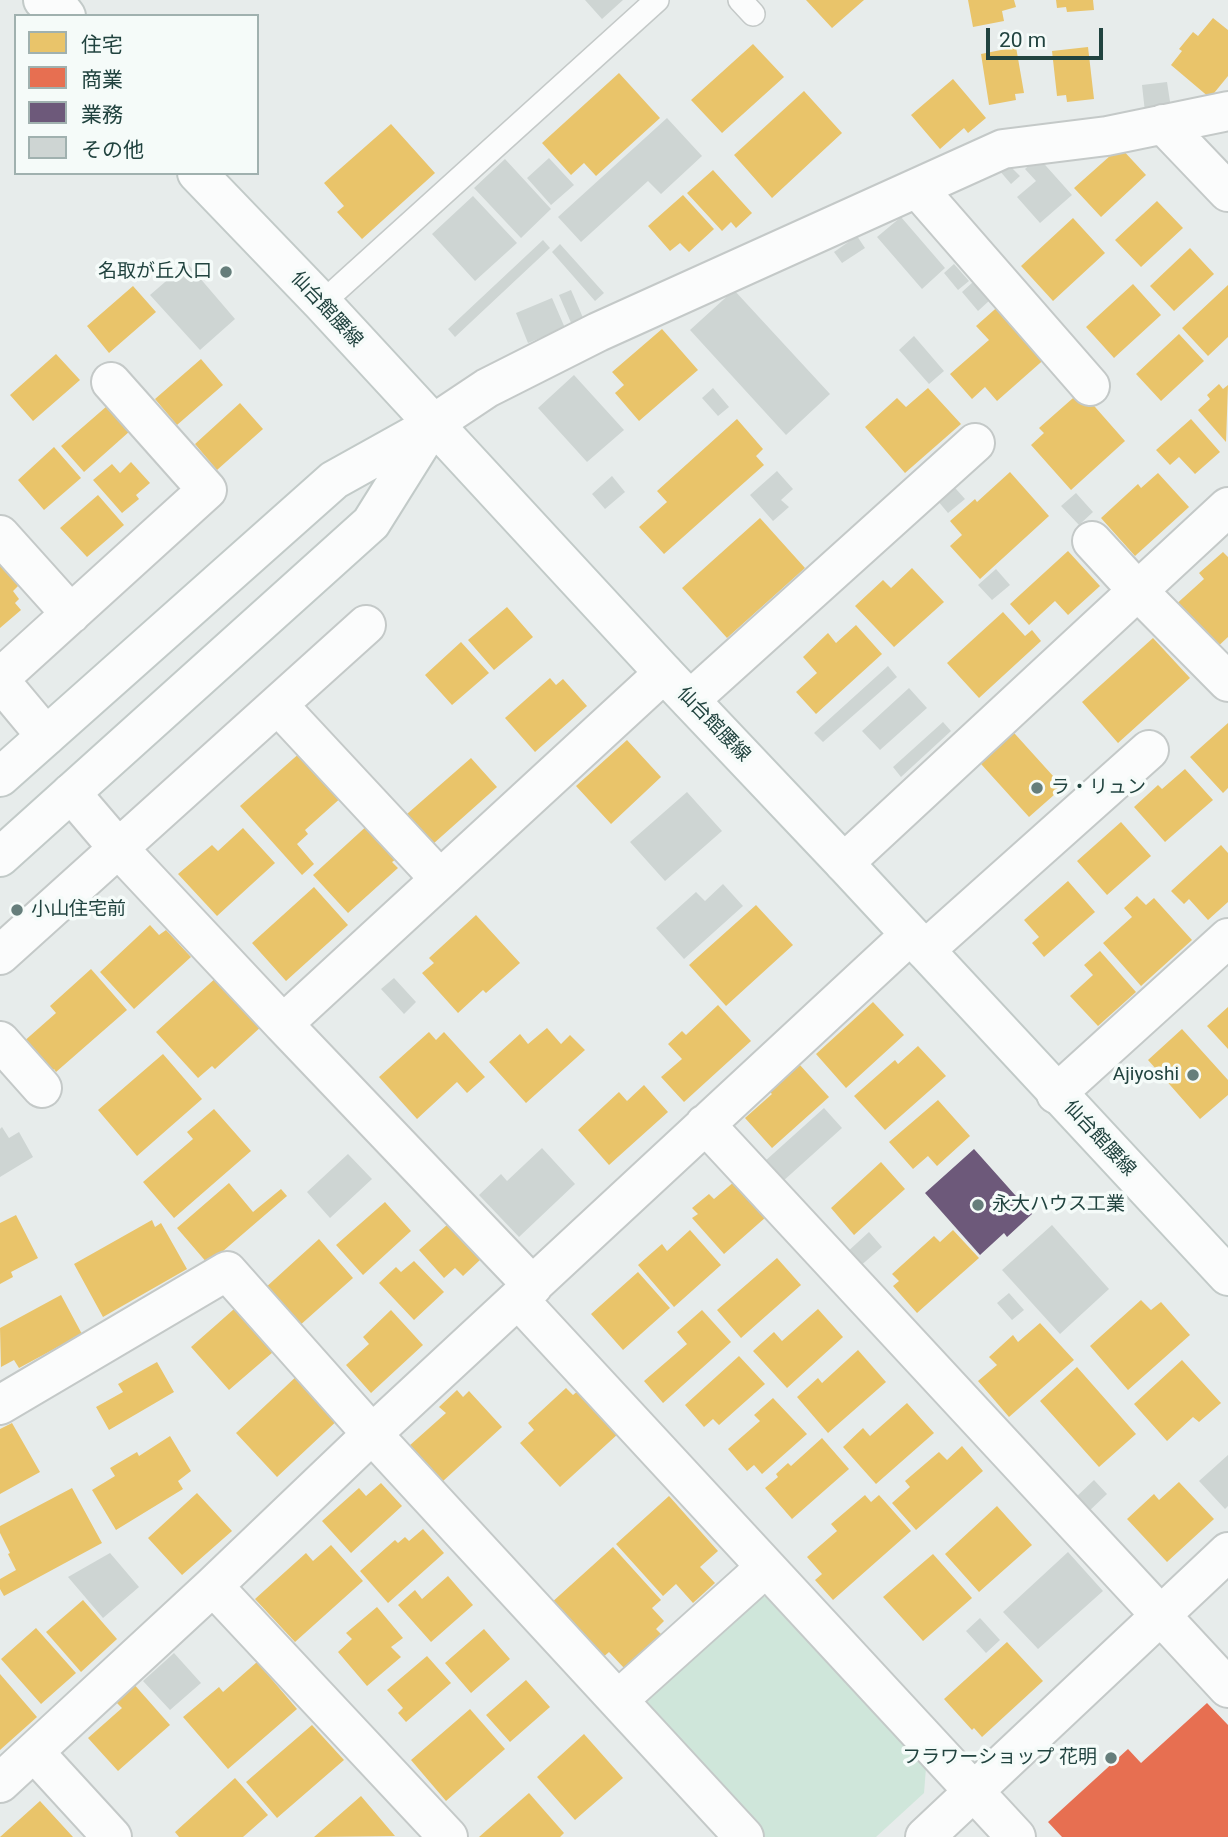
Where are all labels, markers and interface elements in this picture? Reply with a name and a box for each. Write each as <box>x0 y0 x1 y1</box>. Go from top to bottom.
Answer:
legend <box>14 14 259 175</box>
scale bar <box>990 14 1107 58</box>
text: 20 m <box>999 28 1046 52</box>
text: 住宅 <box>81 33 123 57</box>
text: 商業 <box>81 68 123 92</box>
text: 業務 <box>81 103 123 127</box>
text: その他 <box>81 138 144 162</box>
place label: 名取が丘入口 <box>98 261 212 283</box>
marker: 名取が丘入口 <box>218 264 234 280</box>
street label: 仙台館腰線 <box>285 267 367 353</box>
street label: 仙台館腰線 <box>672 683 754 767</box>
place label: ラ・リュン <box>1051 777 1146 799</box>
marker: ラ・リュン <box>1029 780 1045 796</box>
place label: 小山住宅前 <box>31 899 126 921</box>
marker: 小山住宅前 <box>9 902 25 918</box>
place label: Ajiyoshi <box>1113 1064 1179 1086</box>
marker: Ajiyoshi <box>1185 1067 1201 1083</box>
street label: 仙台館腰線 <box>1058 1096 1140 1182</box>
place label: 永大ハウス工業 <box>992 1194 1125 1216</box>
marker: 永大ハウス工業 <box>970 1197 986 1213</box>
place label: フラワーショップ 花明 <box>902 1747 1097 1769</box>
marker: フラワーショップ 花明 <box>1103 1750 1119 1766</box>

